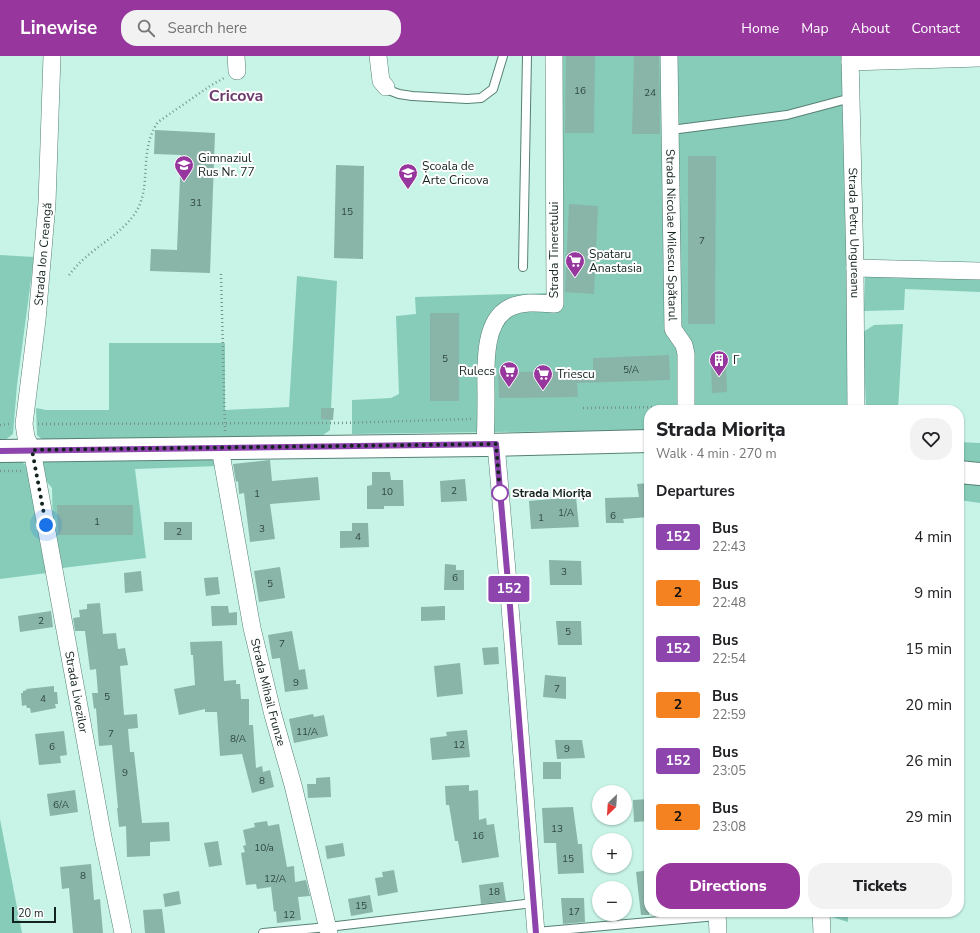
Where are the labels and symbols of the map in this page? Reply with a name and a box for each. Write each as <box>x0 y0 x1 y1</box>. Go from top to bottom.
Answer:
house number: 16 <box>574 84 586 98</box>
district label: Cricova <box>209 85 263 107</box>
house number: 24 <box>644 86 656 100</box>
street label: Strada Nicolae Milescu Spătarul <box>662 149 681 322</box>
place label: Gimnaziul Rus Nr. 77 <box>198 150 255 180</box>
school or university icon: Gimnaziul Rus Nr. 77 <box>173 154 195 182</box>
place label: Școala de Arte Cricova <box>422 158 489 188</box>
school or university icon: Școala de Arte Cricova <box>397 162 419 190</box>
street label: Strada Petru Ungureanu <box>845 167 863 298</box>
house number: 31 <box>190 196 202 210</box>
street label: Strada Ion Creangă <box>31 202 55 306</box>
street label: Strada Tineretului <box>546 202 562 298</box>
house number: 15 <box>341 205 353 219</box>
house number: 7 <box>699 234 705 248</box>
place label: Spataru Anastasia <box>589 246 642 276</box>
supermarket icon: Spataru Anastasia <box>564 250 586 278</box>
building icon: Г <box>708 349 730 377</box>
house number: 5 <box>442 352 448 366</box>
place label: Г <box>733 352 740 368</box>
supermarket icon: Rulecs <box>498 360 520 388</box>
place label: Rulecs <box>459 363 495 379</box>
supermarket icon: Triescu <box>532 363 554 391</box>
house number: 5/A <box>623 363 640 377</box>
place label: Triescu <box>557 366 595 382</box>
house number: 2 <box>451 484 457 498</box>
marker: Strada Miorița <box>491 484 509 502</box>
house number: 10 <box>381 485 393 499</box>
place label: Strada Miorița <box>512 485 592 501</box>
house number: 1 <box>254 487 260 501</box>
house number: 1/A <box>558 506 575 520</box>
house number: 6 <box>610 509 616 523</box>
house number: 1 <box>538 511 544 525</box>
your location <box>36 515 56 535</box>
house number: 1 <box>94 515 100 529</box>
house number: 3 <box>259 522 265 536</box>
house number: 2 <box>176 525 182 539</box>
house number: 4 <box>355 530 361 544</box>
house number: 3 <box>561 565 567 579</box>
house number: 6 <box>452 571 458 585</box>
line badge: 152 <box>486 576 532 602</box>
house number: 5 <box>267 577 273 591</box>
house number: 2 <box>38 614 44 628</box>
house number: 5 <box>565 625 571 639</box>
street label: Strada Mihail Frunze <box>247 637 289 748</box>
house number: 7 <box>279 637 285 651</box>
street label: Strada Livezilor <box>61 650 92 735</box>
house number: 9 <box>293 676 299 690</box>
house number: 7 <box>554 682 560 696</box>
house number: 5 <box>104 690 110 704</box>
house number: 4 <box>40 692 46 706</box>
house number: 11/А <box>296 725 319 739</box>
house number: 7 <box>108 727 114 741</box>
house number: 8/A <box>230 732 247 746</box>
house number: 12 <box>453 738 465 752</box>
house number: 6 <box>49 740 55 754</box>
house number: 9 <box>564 742 570 756</box>
house number: 9 <box>122 766 128 780</box>
house number: 8 <box>259 774 265 788</box>
north arrow <box>592 785 632 825</box>
house number: 6/A <box>53 798 70 812</box>
house number: 13 <box>551 822 563 836</box>
house number: 16 <box>472 829 484 843</box>
house number: 10/a <box>254 841 274 855</box>
house number: 15 <box>562 852 574 866</box>
house number: 8 <box>80 869 86 883</box>
house number: 12/A <box>264 872 287 886</box>
house number: 18 <box>488 885 500 899</box>
house number: 15 <box>355 899 367 913</box>
scale bar <box>12 905 56 924</box>
house number: 17 <box>568 905 580 919</box>
house number: 12 <box>283 908 295 922</box>

